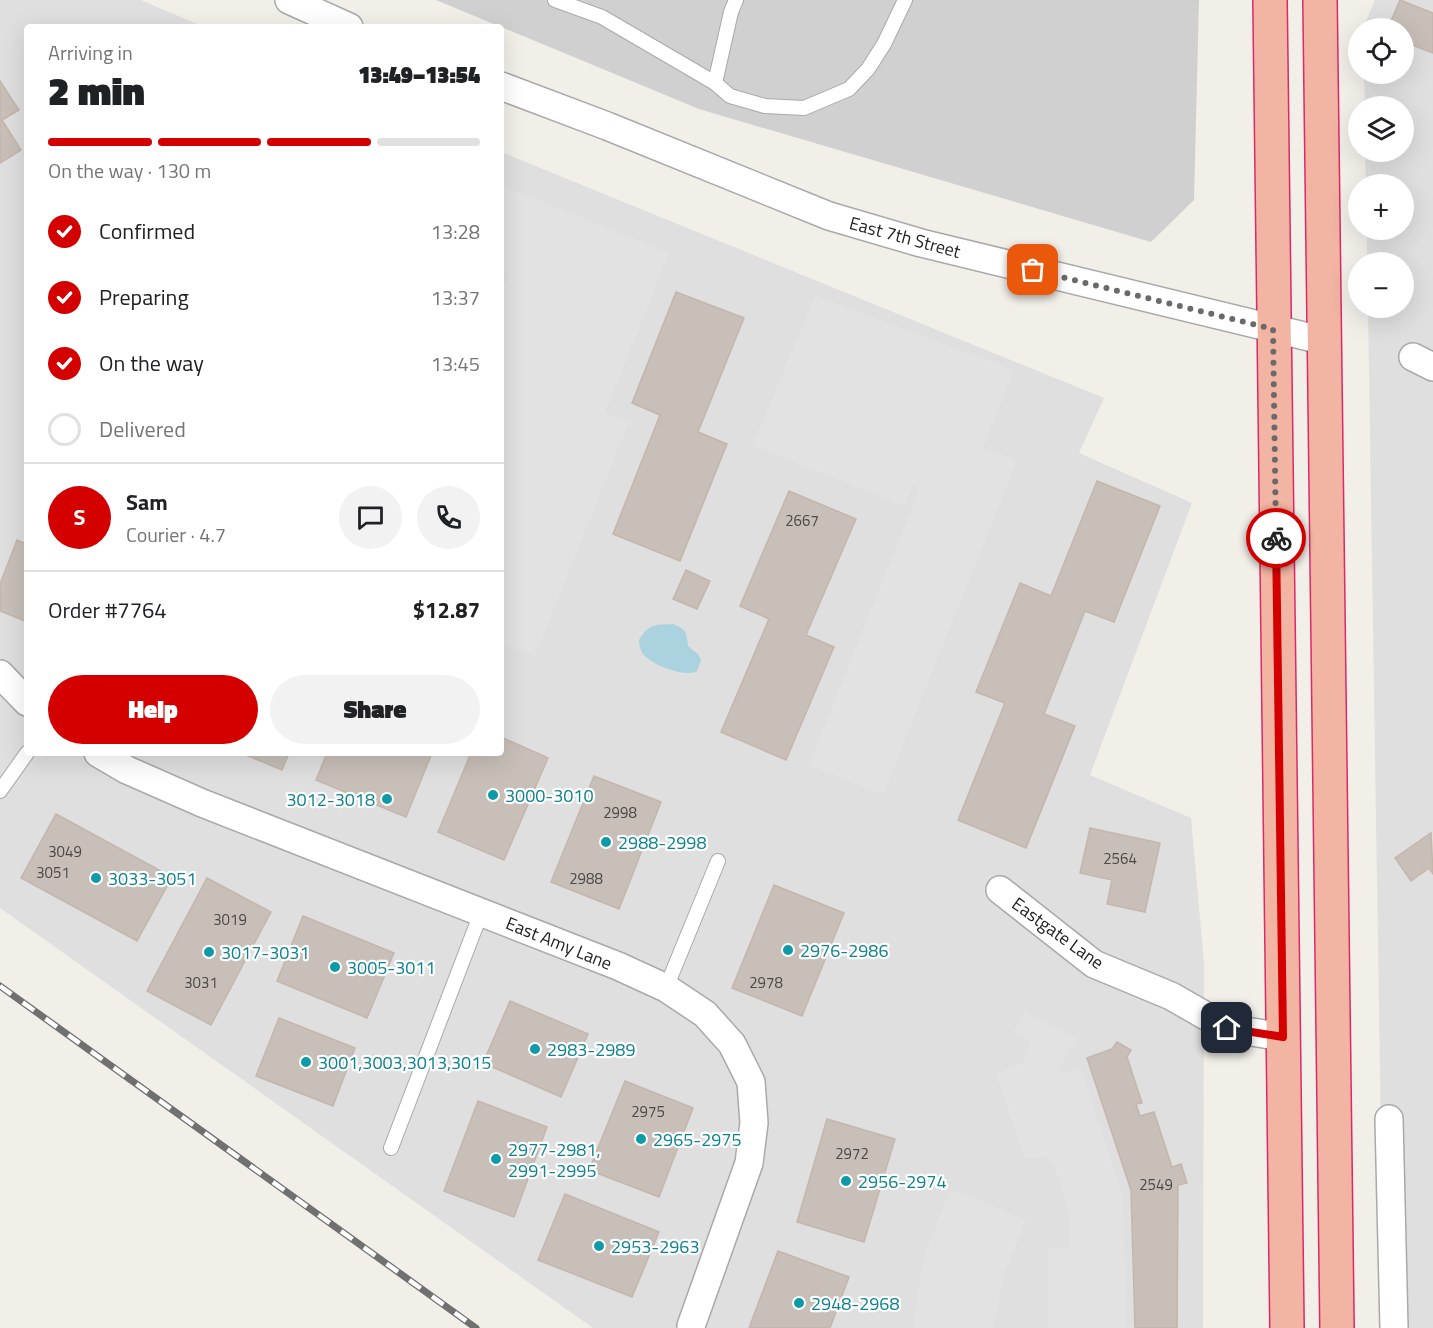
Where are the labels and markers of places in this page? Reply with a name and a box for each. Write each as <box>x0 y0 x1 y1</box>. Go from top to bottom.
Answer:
pin <box>1007 244 1058 295</box>
place label: 3000-3010 <box>505 782 594 809</box>
place label: 3012-3018 <box>286 786 375 813</box>
marker: 3000-3010 <box>486 788 500 802</box>
marker: 3012-3018 <box>380 792 394 806</box>
place label: 2988-2998 <box>618 829 707 856</box>
marker: 2988-2998 <box>599 835 613 849</box>
place label: 3033-3051 <box>108 865 197 892</box>
marker: 3033-3051 <box>89 871 103 885</box>
place label: 2976-2986 <box>800 937 889 964</box>
place label: 3017-3031 <box>221 939 310 966</box>
marker: 2976-2986 <box>781 943 795 957</box>
marker: 3017-3031 <box>202 945 216 959</box>
place label: 3005-3011 <box>347 954 436 981</box>
marker: 3005-3011 <box>328 960 342 974</box>
pin <box>1201 1002 1252 1053</box>
place label: 2983-2989 <box>547 1036 636 1063</box>
marker: 2983-2989 <box>528 1042 542 1056</box>
place label: 3001,3003,3013,3015 <box>318 1049 491 1076</box>
marker: 3001,3003,3013,3015 <box>299 1055 313 1069</box>
place label: 2965-2975 <box>653 1126 742 1153</box>
marker: 2965-2975 <box>634 1132 648 1146</box>
place label: 2977-2981, 2991-2995 <box>508 1136 601 1184</box>
marker: 2977-2981, 2991-2995 <box>489 1152 503 1166</box>
place label: 2956-2974 <box>858 1168 947 1195</box>
marker: 2956-2974 <box>839 1174 853 1188</box>
place label: 2953-2963 <box>611 1233 700 1260</box>
marker: 2953-2963 <box>592 1239 606 1253</box>
place label: 2948-2968 <box>811 1290 900 1317</box>
marker: 2948-2968 <box>792 1296 806 1310</box>

